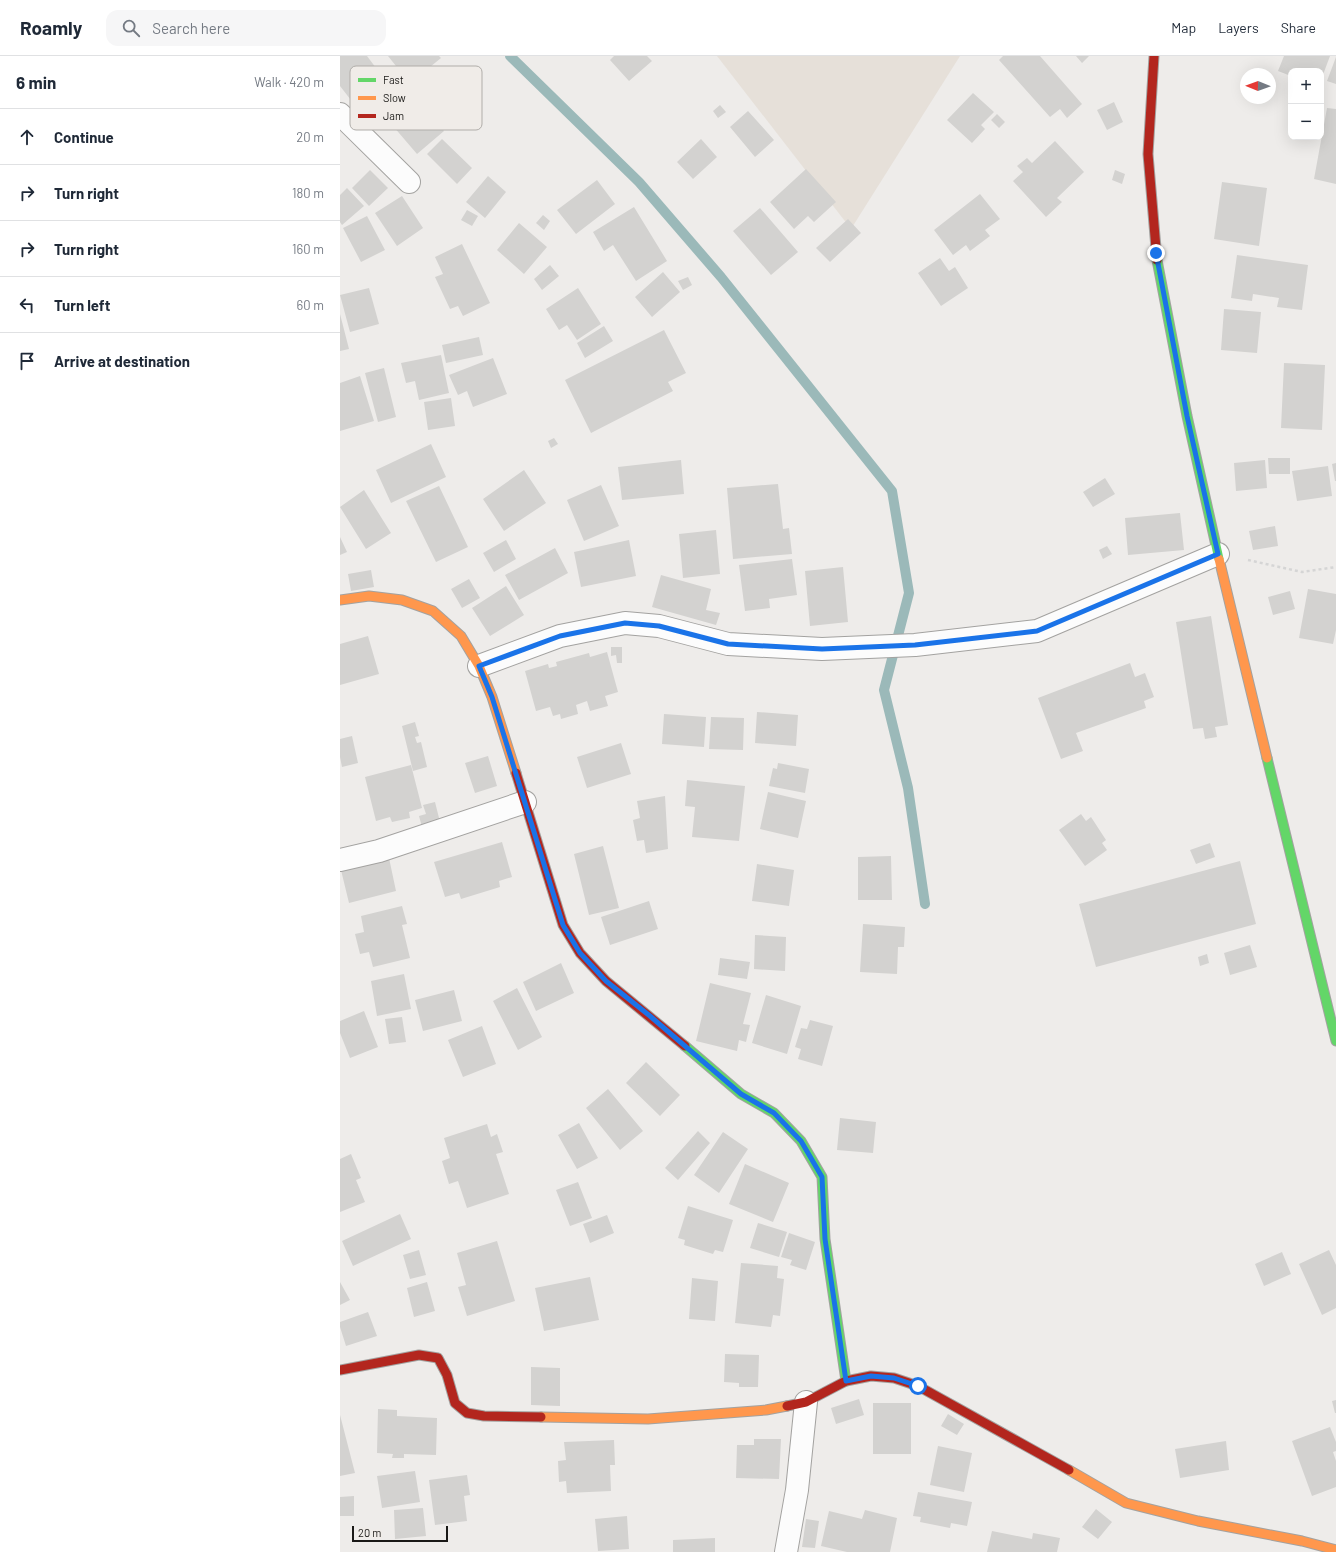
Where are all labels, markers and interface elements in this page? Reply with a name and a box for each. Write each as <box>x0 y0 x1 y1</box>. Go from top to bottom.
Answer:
search box <box>106 10 386 46</box>
text: Roamly <box>20 16 82 39</box>
icon: search <box>120 17 142 39</box>
text: Search here <box>152 19 230 37</box>
text: Map <box>1171 19 1196 36</box>
text: Layers <box>1218 19 1259 36</box>
text: Share <box>1281 19 1316 36</box>
legend <box>350 66 482 130</box>
north arrow <box>1240 68 1276 104</box>
map controls <box>1288 68 1324 140</box>
button: + <box>1288 68 1324 104</box>
text: 6 min <box>16 72 56 92</box>
text: Fast <box>383 73 404 86</box>
text: Walk · 420 m <box>254 74 324 90</box>
text: Slow <box>383 91 406 104</box>
button: − <box>1288 104 1324 140</box>
text: Jam <box>383 109 404 122</box>
icon: ahead <box>16 126 38 148</box>
text: Continue <box>54 128 114 146</box>
text: 20 m <box>296 129 324 145</box>
icon: right <box>16 182 38 204</box>
text: Turn right <box>54 184 119 202</box>
text: 180 m <box>292 185 324 201</box>
icon: right <box>16 238 38 260</box>
text: Turn right <box>54 240 119 258</box>
text: 160 m <box>292 241 324 257</box>
route end <box>1147 244 1165 262</box>
icon: left <box>16 294 38 316</box>
text: Turn left <box>54 296 110 314</box>
text: 60 m <box>297 297 324 313</box>
icon: arrive <box>16 350 38 372</box>
text: Arrive at destination <box>54 352 190 370</box>
route start <box>909 1377 927 1395</box>
scale bar <box>352 1524 448 1543</box>
text: 20 m <box>358 1526 381 1539</box>

